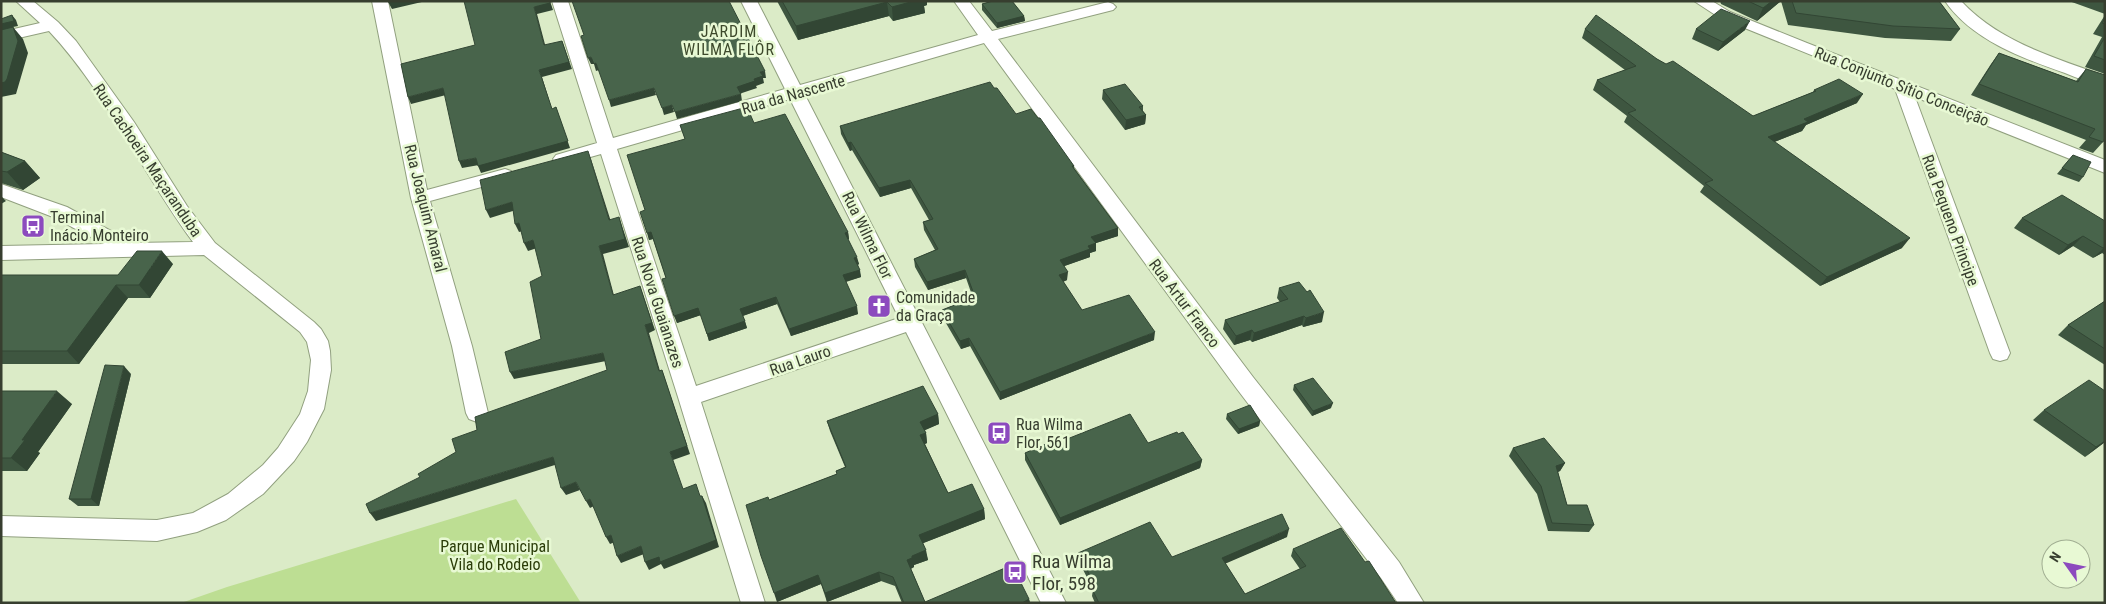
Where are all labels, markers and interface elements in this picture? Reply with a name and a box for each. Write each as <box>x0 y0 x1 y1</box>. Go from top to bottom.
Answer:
district label: JARDIM WILMA FLÔR <box>683 22 775 59</box>
street label: Rua Conjunto Sítio Conceição <box>1812 43 1992 130</box>
street label: Rua da Nascente <box>739 71 847 118</box>
street label: Rua Cachoeira Maçaranduba <box>89 80 206 240</box>
street label: Rua Joaquim Amaral <box>400 142 451 274</box>
street label: Rua Pequeno Principe <box>1918 152 1983 288</box>
street label: Rua Wilma Flor <box>838 188 897 282</box>
place label: Terminal Inácio Monteiro <box>50 208 149 245</box>
bus stop icon: Terminal Inácio Monteiro <box>20 213 46 239</box>
street label: Rua Nova Guaianazes <box>627 234 688 370</box>
street label: Rua Artur Franco <box>1145 255 1224 351</box>
place label: Comunidade da Graça <box>896 288 975 325</box>
church icon: Comunidade da Graça <box>866 293 892 319</box>
street label: Rua Lauro <box>767 341 833 380</box>
place label: Rua Wilma Flor, 561 <box>1016 415 1083 452</box>
bus stop icon: Rua Wilma Flor, 561 <box>986 420 1012 446</box>
park label: Parque Municipal Vila do Rodeio <box>440 537 550 574</box>
north arrow <box>2041 539 2091 589</box>
text: N <box>2046 549 2064 565</box>
place label: Rua Wilma Flor, 598 <box>1032 550 1111 595</box>
bus stop icon: Rua Wilma Flor, 598 <box>1002 559 1028 585</box>

